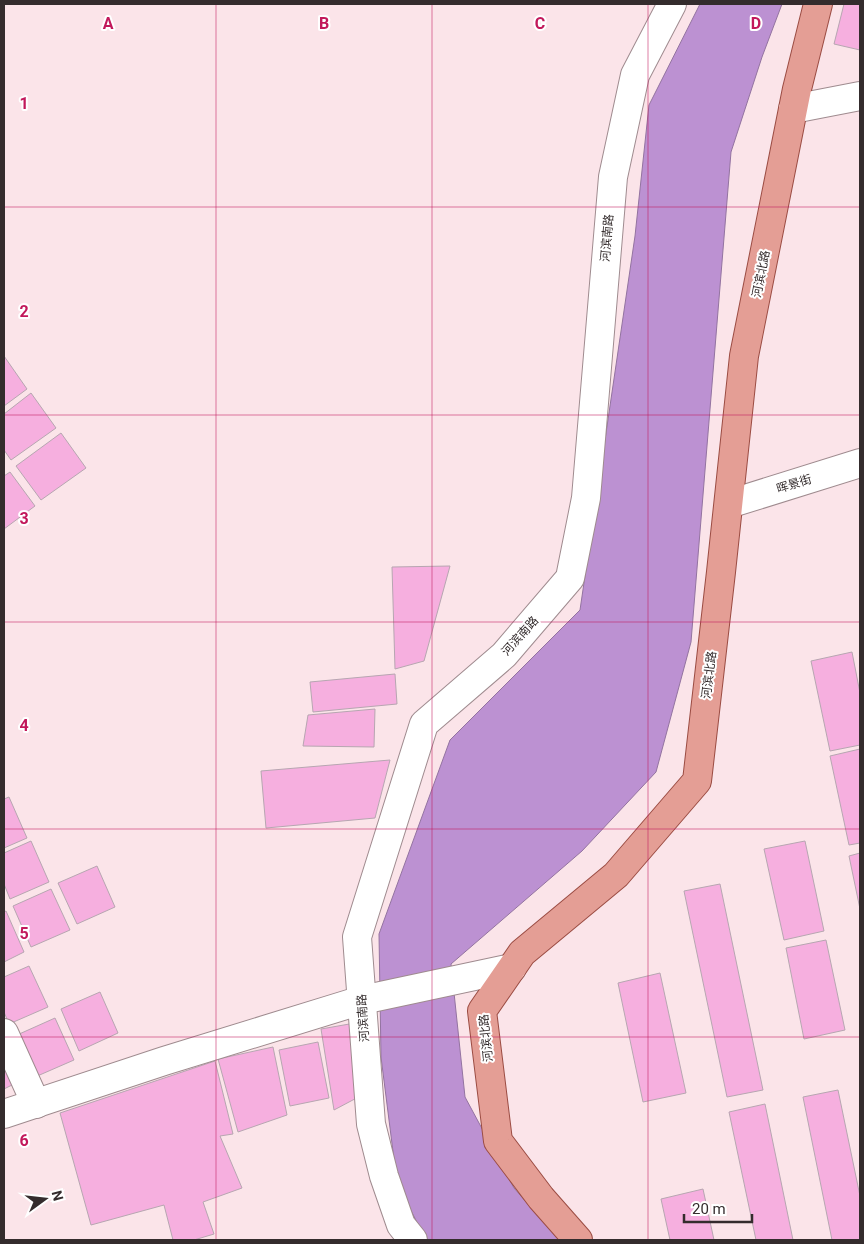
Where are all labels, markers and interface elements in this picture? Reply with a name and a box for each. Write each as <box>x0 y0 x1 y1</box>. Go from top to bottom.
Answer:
text: A <box>103 14 114 33</box>
text: B <box>319 14 329 33</box>
text: C <box>535 14 545 33</box>
text: D <box>751 14 761 33</box>
text: 1 <box>19 94 29 113</box>
street label: 河滨南路 <box>598 213 616 263</box>
street label: 河滨北路 <box>750 249 772 299</box>
text: 2 <box>19 302 29 321</box>
street label: 晖景街 <box>775 472 813 496</box>
text: 3 <box>19 509 29 528</box>
street label: 河滨南路 <box>499 613 541 659</box>
street label: 河滨北路 <box>699 650 719 700</box>
text: 4 <box>19 716 29 735</box>
text: 5 <box>19 924 29 943</box>
street label: 河滨南路 <box>354 994 372 1042</box>
street label: 河滨北路 <box>477 1013 495 1063</box>
text: 6 <box>19 1131 29 1150</box>
north arrow <box>20 1174 70 1224</box>
text: N <box>49 1189 67 1202</box>
scale bar <box>684 1192 752 1224</box>
text: 20 m <box>692 1200 726 1218</box>

